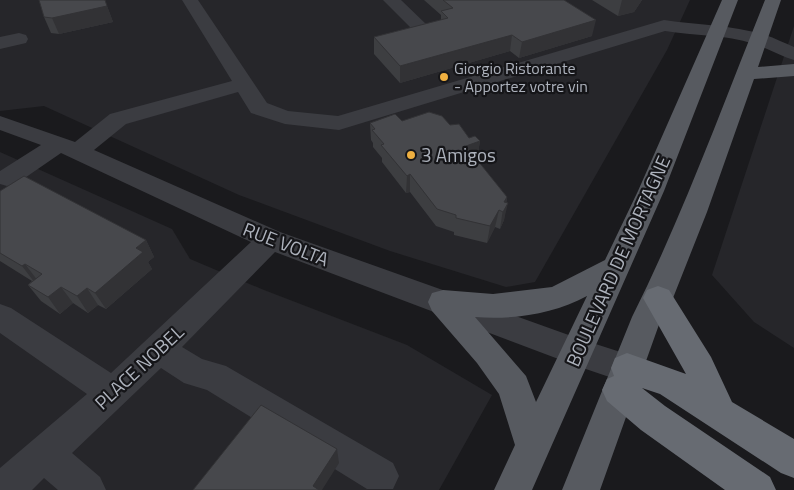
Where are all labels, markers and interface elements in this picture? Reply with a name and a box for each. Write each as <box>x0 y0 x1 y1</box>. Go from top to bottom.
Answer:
place label: Giorgio Ristorante - Apportez votre vin <box>454 56 588 98</box>
marker: Giorgio Ristorante - Apportez votre vin <box>438 71 450 83</box>
place label: 3 Amigos <box>421 140 496 169</box>
marker: 3 Amigos <box>405 149 417 161</box>
street label: BOULEVARD DE MORTAGNE <box>558 151 677 371</box>
street label: RUE VOLTA <box>239 214 333 273</box>
street label: PLACE NOBEL <box>87 317 190 416</box>

